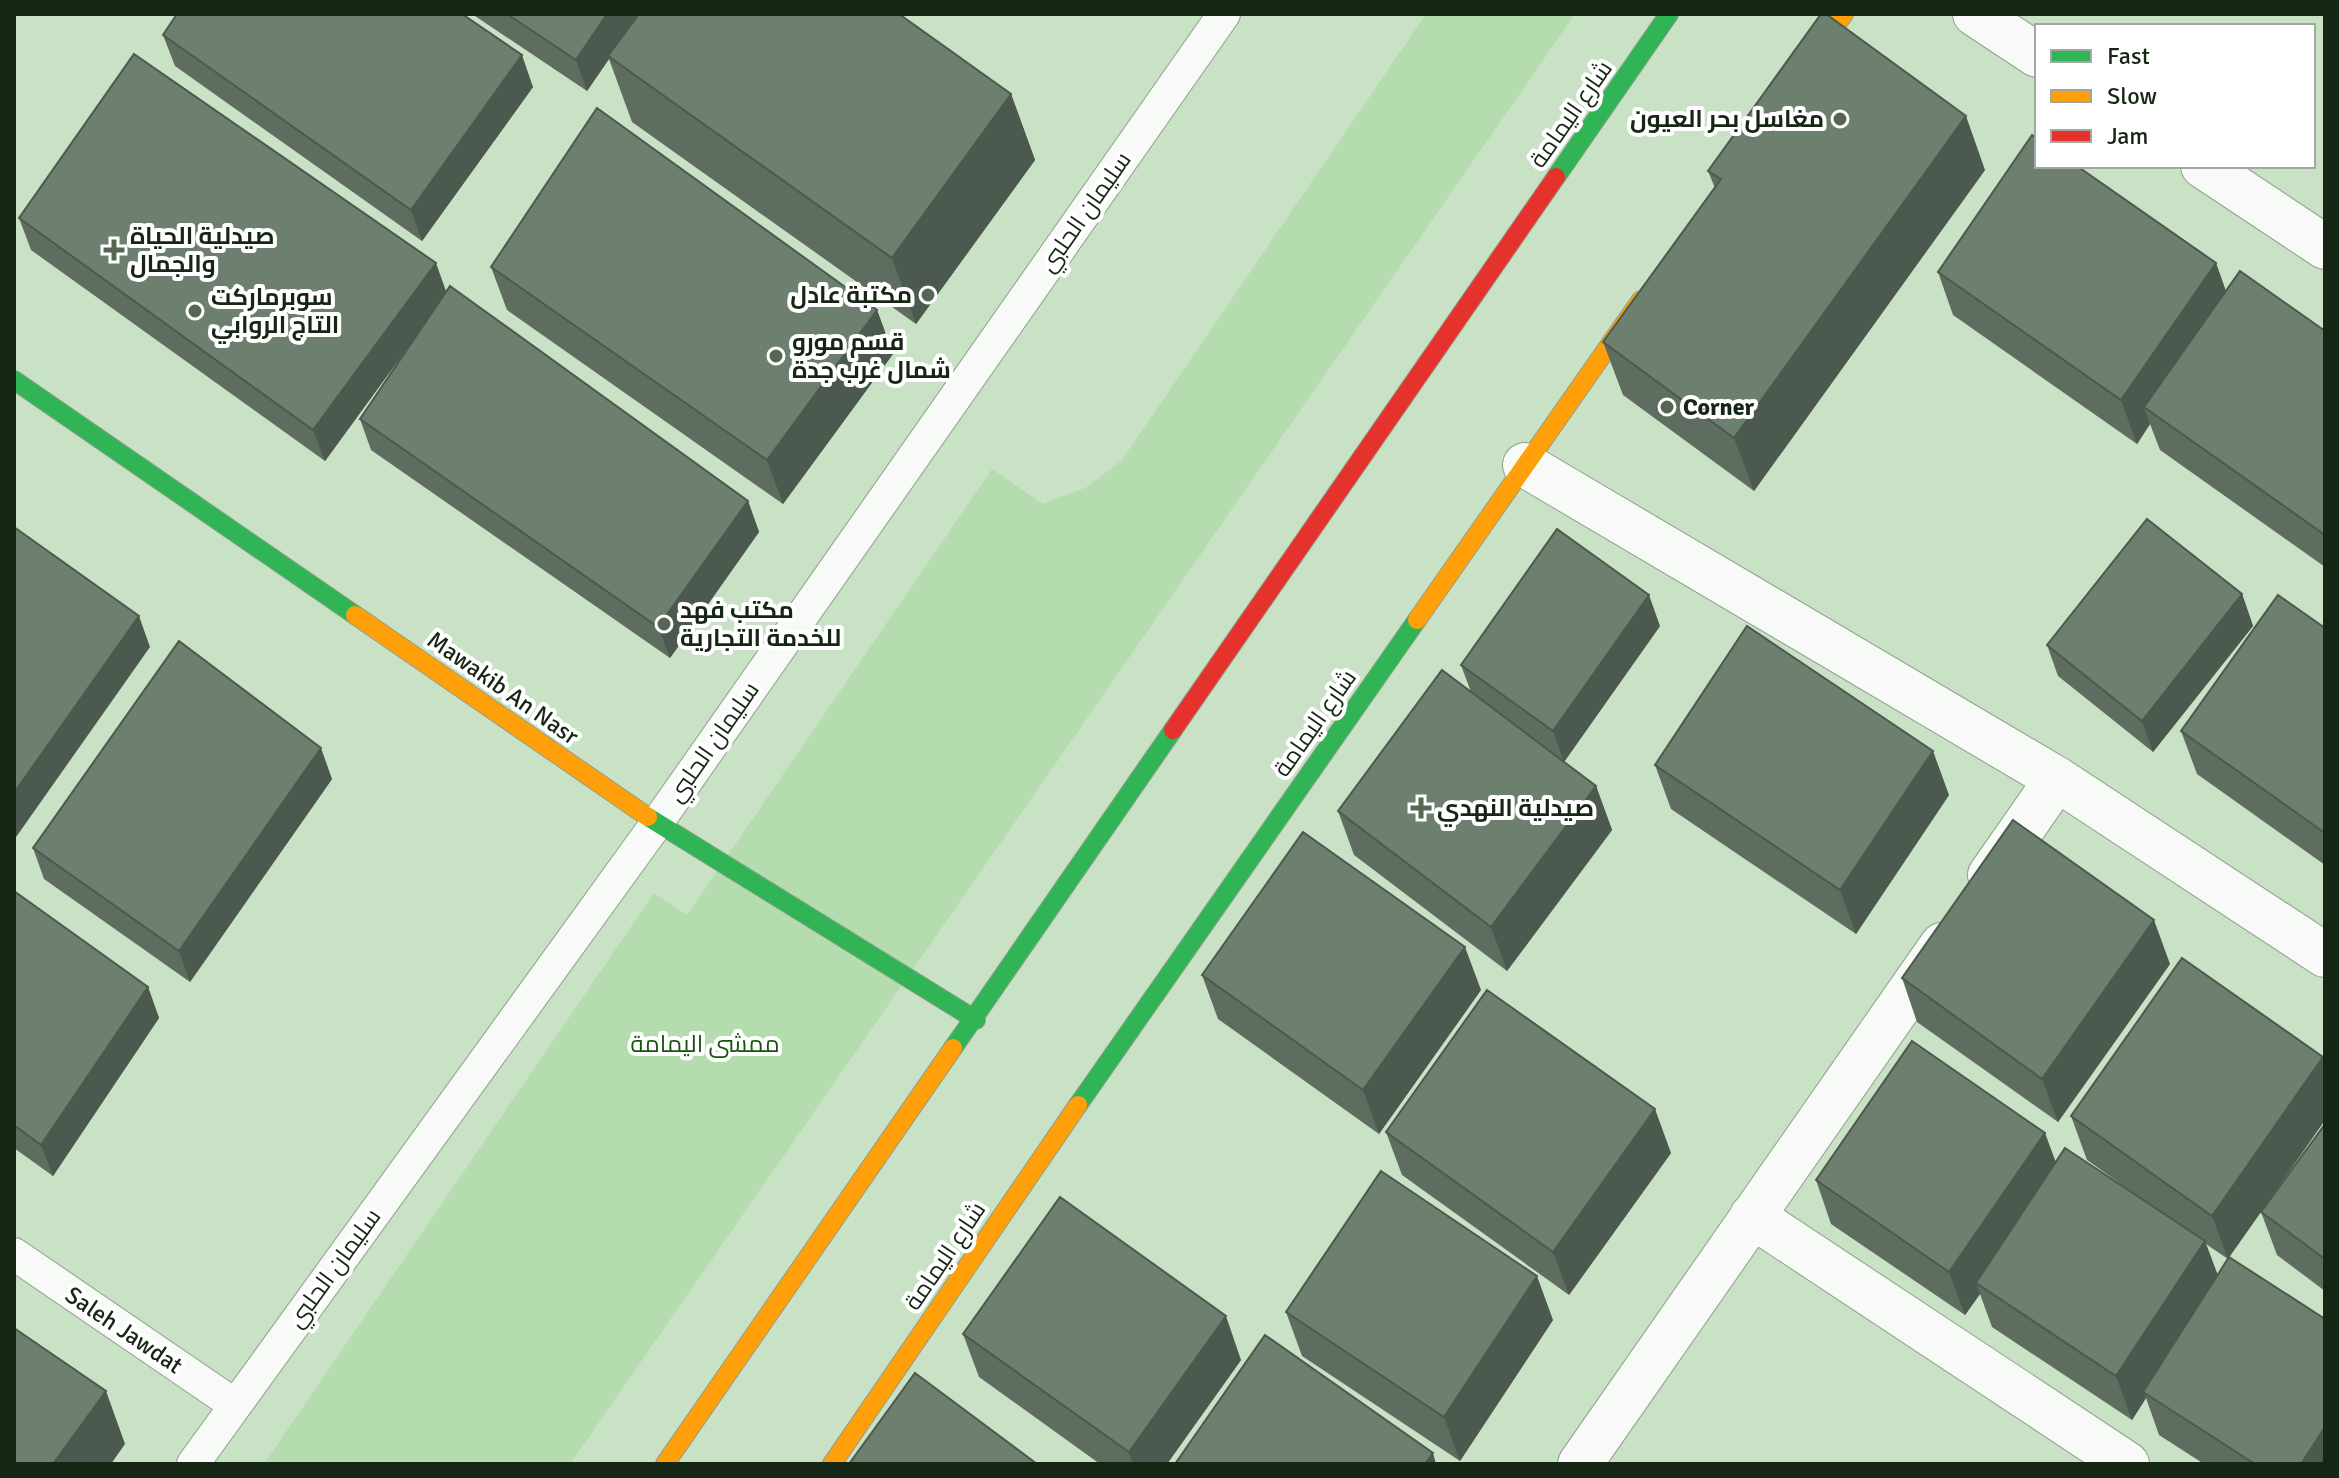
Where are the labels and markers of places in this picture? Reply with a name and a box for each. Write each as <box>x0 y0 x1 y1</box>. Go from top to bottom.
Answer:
place label: مغاسل بحر العيون <box>1630 104 1824 134</box>
marker: مغاسل بحر العيون <box>1831 110 1849 128</box>
place label: صيدلية الحياة والجمال <box>130 221 275 279</box>
marker: صيدلية الحياة والجمال <box>105 241 123 259</box>
place label: مكتبة عادل <box>790 280 912 310</box>
place label: سوبرماركت التاج الروابي <box>211 282 339 344</box>
marker: مكتبة عادل <box>919 286 937 304</box>
marker: سوبرماركت التاج الروابي <box>186 302 204 320</box>
place label: قسم مورو شمال غرب جدة <box>792 327 951 385</box>
marker: قسم مورو شمال غرب جدة <box>767 347 785 365</box>
place label: Corner <box>1683 392 1755 422</box>
marker: Corner <box>1658 398 1676 416</box>
place label: مكتب فهد للخدمة التجارية <box>680 595 841 653</box>
marker: مكتب فهد للخدمة التجارية <box>655 615 673 633</box>
place label: صيدلية النهدي <box>1437 793 1594 827</box>
marker: صيدلية النهدي <box>1412 799 1430 817</box>

